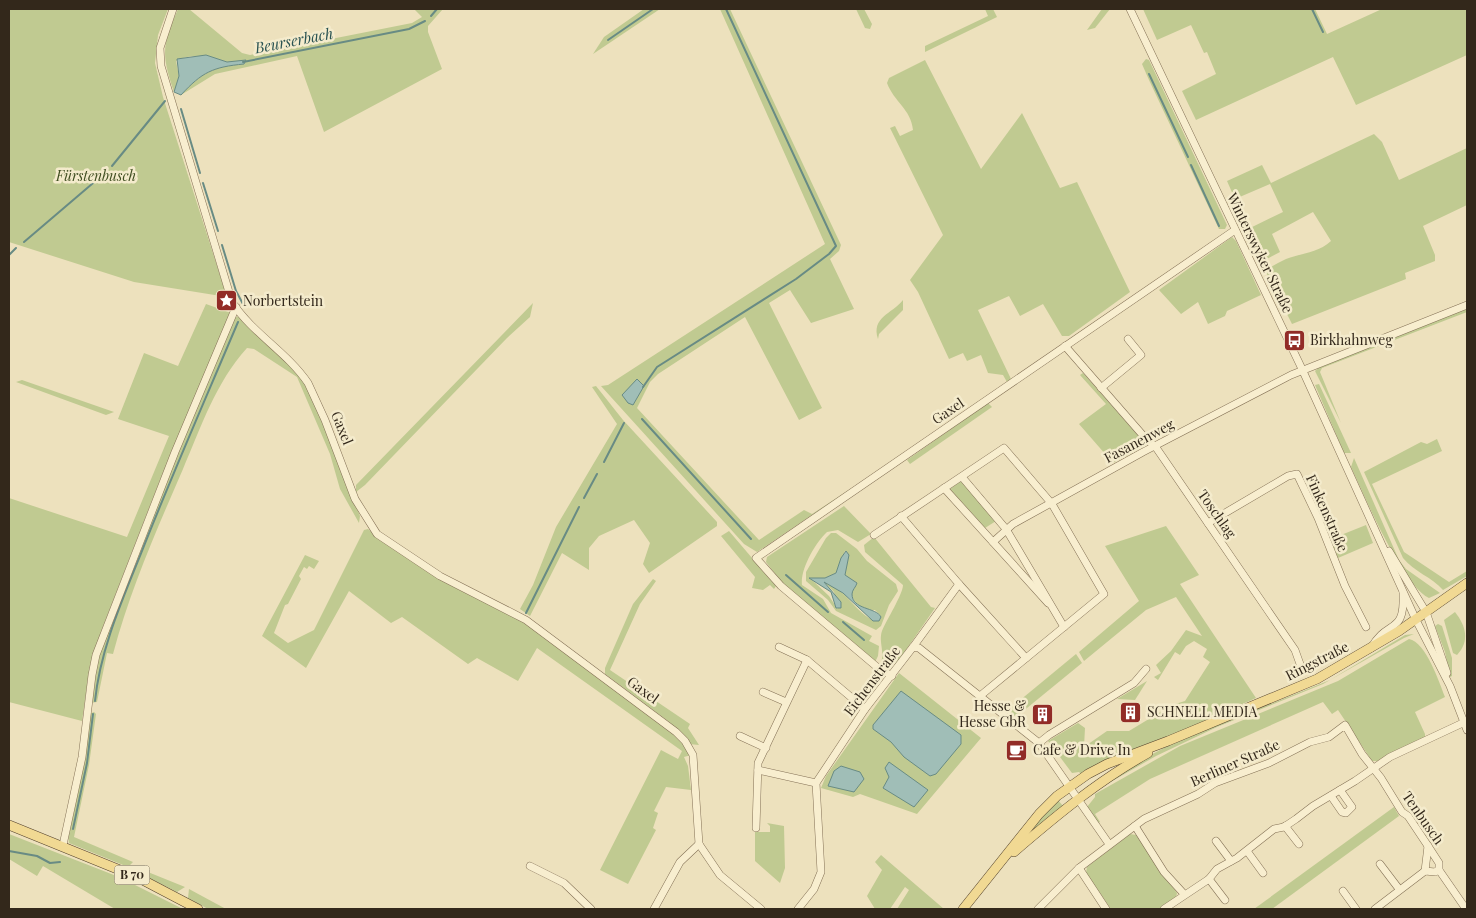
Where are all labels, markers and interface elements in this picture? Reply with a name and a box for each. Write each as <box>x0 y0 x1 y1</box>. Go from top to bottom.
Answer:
water label: Beurserbach <box>252 23 335 58</box>
park label: Fürstenbusch <box>55 166 136 185</box>
street label: Winterswyker Straße <box>1223 189 1298 316</box>
place icon: Norbertstein <box>215 289 239 313</box>
place label: Norbertstein <box>243 291 324 310</box>
bus stop icon: Birkhahnweg <box>1282 328 1306 352</box>
place label: Birkhahnweg <box>1310 330 1393 349</box>
street label: Gaxel <box>928 393 967 428</box>
street label: Gaxel <box>327 408 358 448</box>
street label: Fasanenweg <box>1100 414 1178 467</box>
street label: Finkenstraße <box>1302 471 1353 555</box>
street label: Toschlag <box>1194 486 1241 542</box>
street label: Ringstraße <box>1282 637 1352 685</box>
street label: Eichenstraße <box>839 642 904 719</box>
street label: Gaxel <box>624 672 663 708</box>
place label: Hesse & Hesse GbR <box>959 696 1027 731</box>
building icon: SCHNELL MEDIA <box>1119 700 1143 724</box>
building icon: Hesse & Hesse GbR <box>1030 702 1054 726</box>
place label: SCHNELL MEDIA <box>1147 702 1258 721</box>
street label: Berliner Straße <box>1187 734 1282 791</box>
cafe icon: Cafe & Drive In <box>1005 738 1029 762</box>
place label: Cafe & Drive In <box>1033 740 1131 759</box>
street label: Tenbusch <box>1398 787 1449 849</box>
road number: B 70 <box>114 866 150 884</box>

